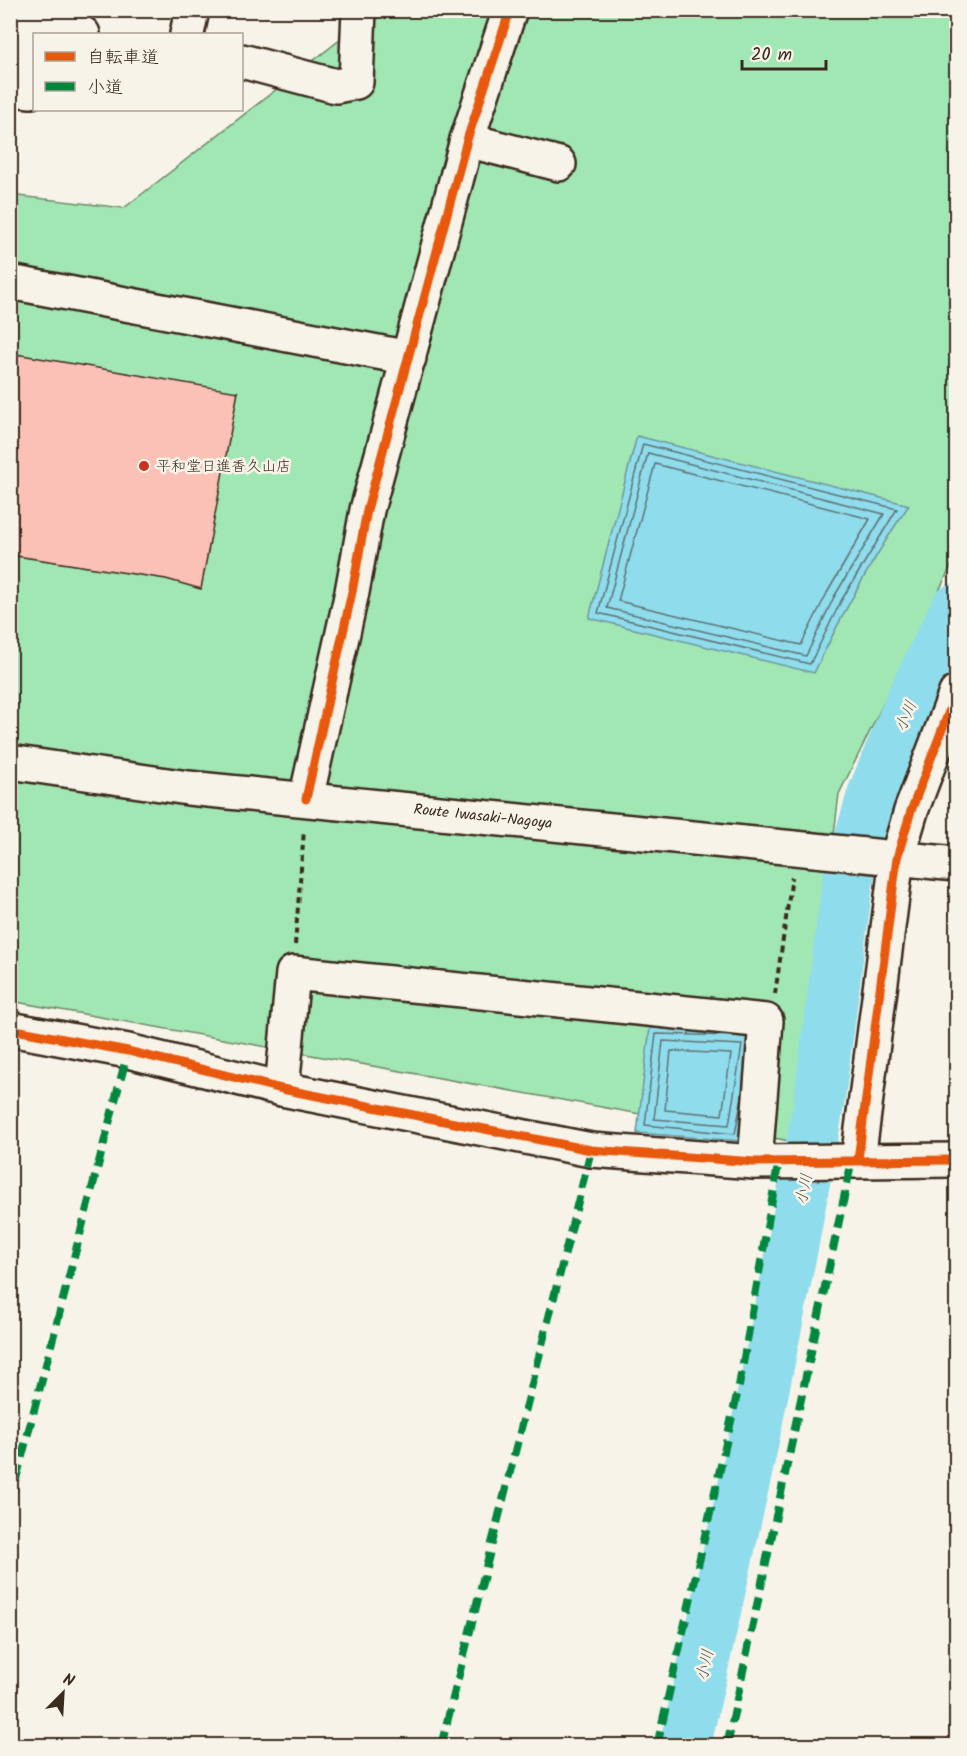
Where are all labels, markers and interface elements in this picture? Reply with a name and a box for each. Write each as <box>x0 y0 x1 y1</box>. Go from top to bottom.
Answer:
legend <box>33 33 243 111</box>
scale bar <box>742 33 826 71</box>
text: 20 m <box>751 41 792 70</box>
text: 自転車道 <box>87 44 159 73</box>
text: 小道 <box>87 74 123 103</box>
place label: 平和堂日進香久山店 <box>156 455 291 479</box>
marker: 平和堂日進香久山店 <box>137 459 151 473</box>
water label: 小川 <box>889 697 924 736</box>
street label: Route Iwasaki-Nagoya <box>412 798 553 836</box>
water label: 小川 <box>789 1171 820 1207</box>
water label: 小川 <box>690 1647 721 1684</box>
north arrow <box>33 1663 93 1723</box>
text: N <box>59 1667 78 1694</box>

